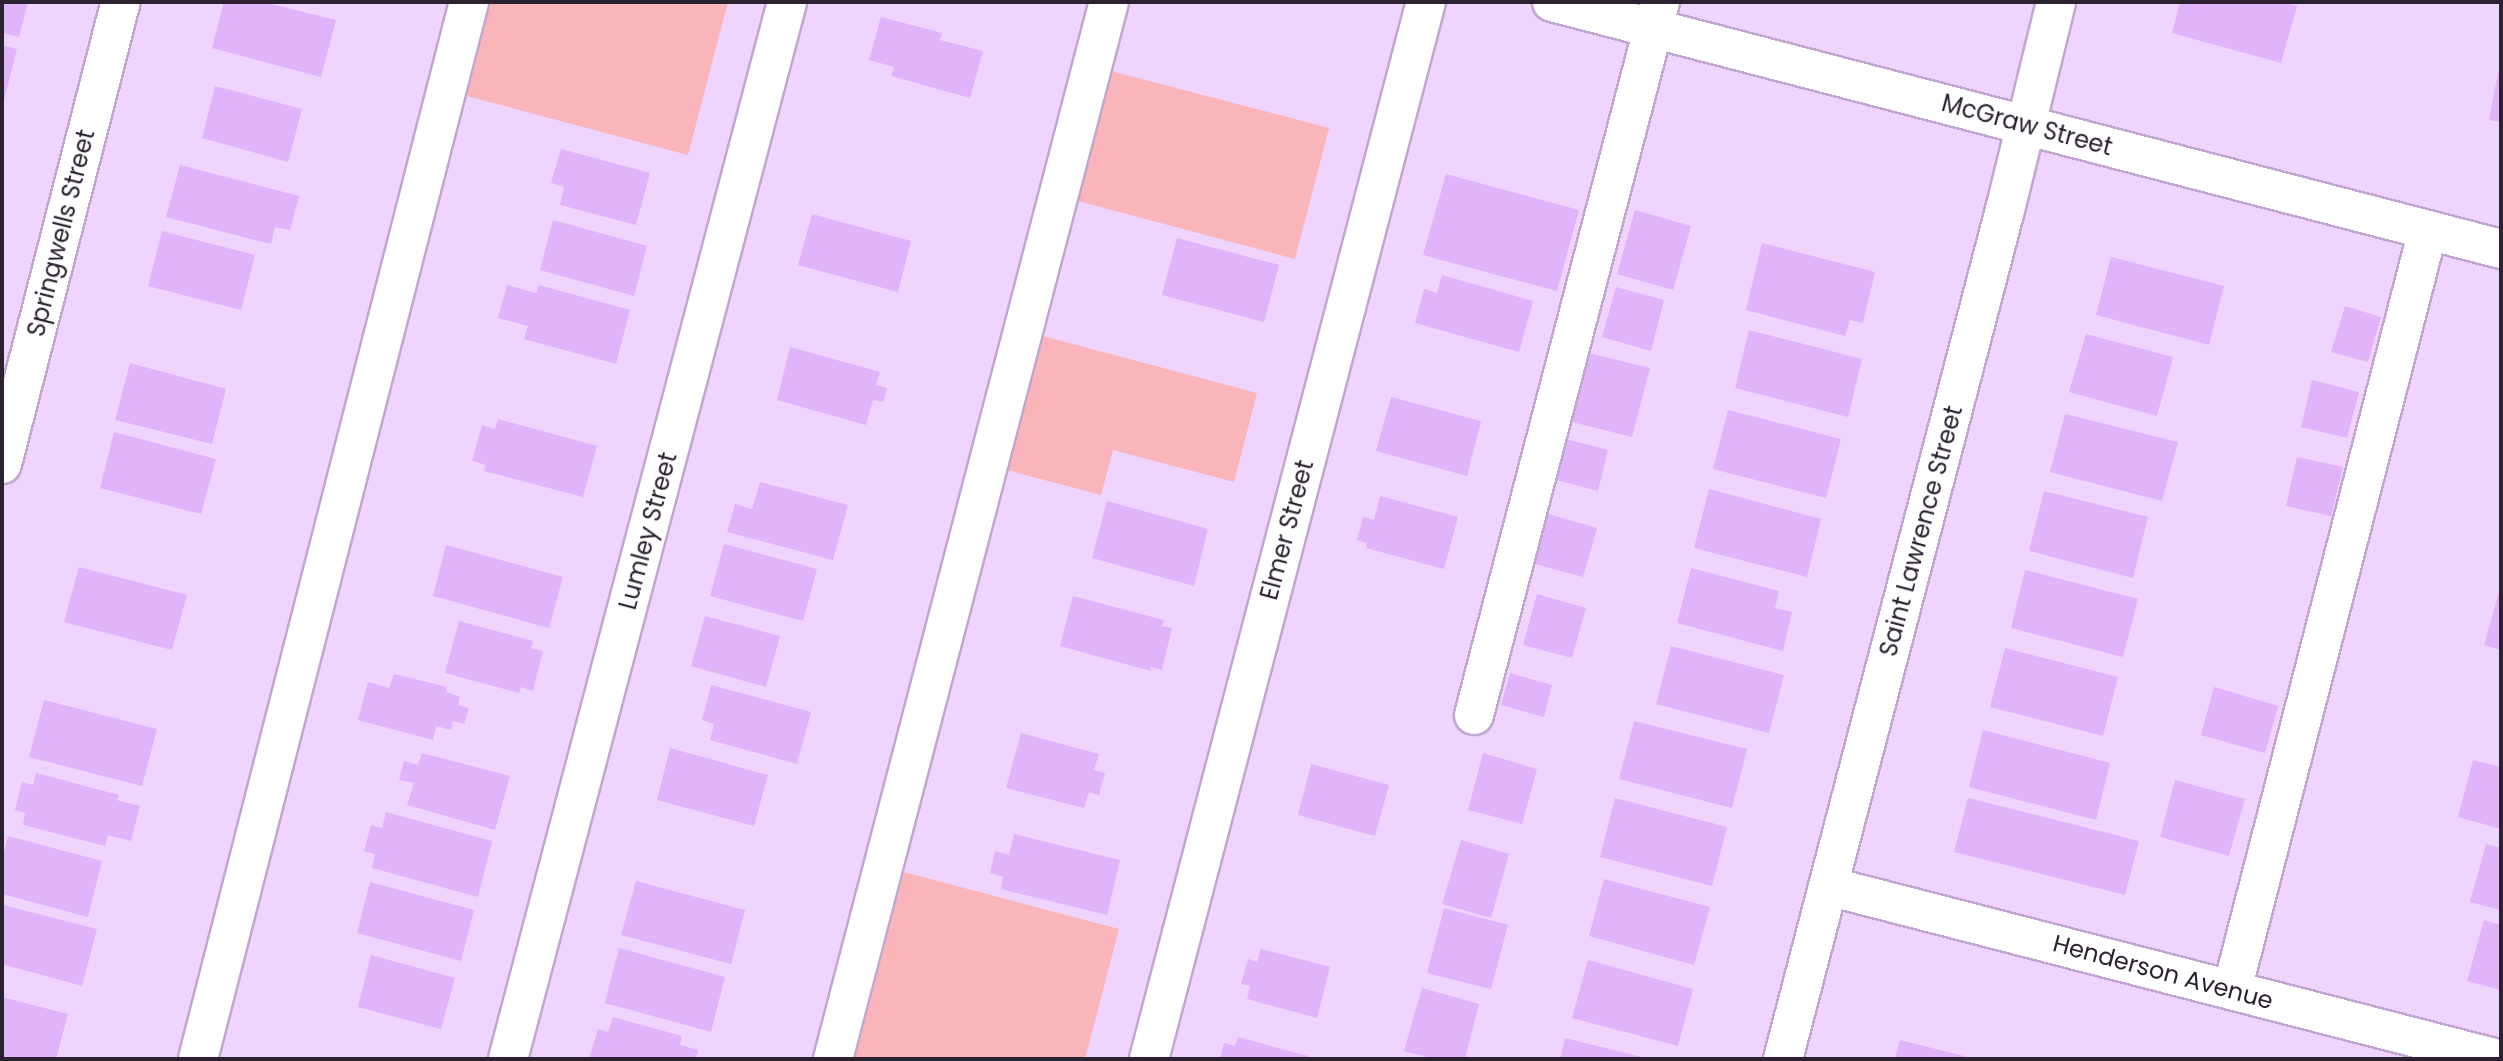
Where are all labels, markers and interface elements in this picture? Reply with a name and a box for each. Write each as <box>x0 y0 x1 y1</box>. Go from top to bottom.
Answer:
street label: McGraw Street <box>1939 88 2115 162</box>
street label: Springwells Street <box>21 127 101 339</box>
street label: Saint Lawrence Street <box>1874 403 1968 659</box>
street label: Lumley Street <box>613 449 683 613</box>
street label: Elmer Street <box>1255 457 1319 603</box>
street label: Henderson Avenue <box>2050 929 2276 1015</box>

